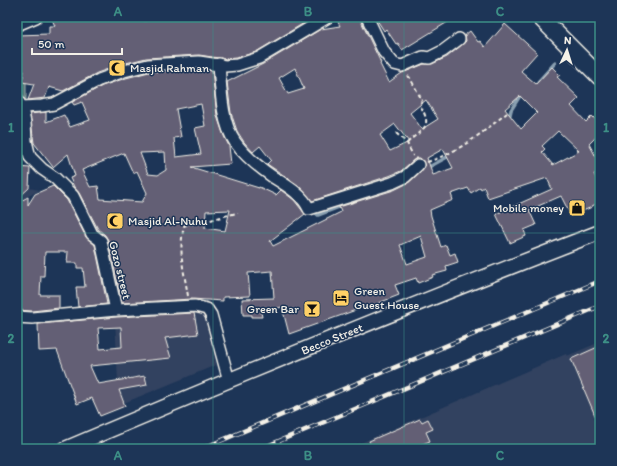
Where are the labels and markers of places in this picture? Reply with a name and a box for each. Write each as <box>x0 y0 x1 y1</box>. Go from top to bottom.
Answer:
mosque icon: Masjid Rahman <box>107 58 127 78</box>
place label: Masjid Rahman <box>130 61 209 75</box>
shop icon: Mobile money <box>567 198 587 218</box>
place label: Mobile money <box>493 201 564 215</box>
mosque icon: Masjid Al-Nuhu <box>105 211 125 231</box>
place label: Masjid Al-Nuhu <box>128 214 208 228</box>
place label: Green Guest House <box>354 284 420 312</box>
hotel icon: Green Guest House <box>331 288 351 308</box>
bar icon: Green Bar <box>302 299 322 319</box>
place label: Green Bar <box>247 302 299 316</box>

